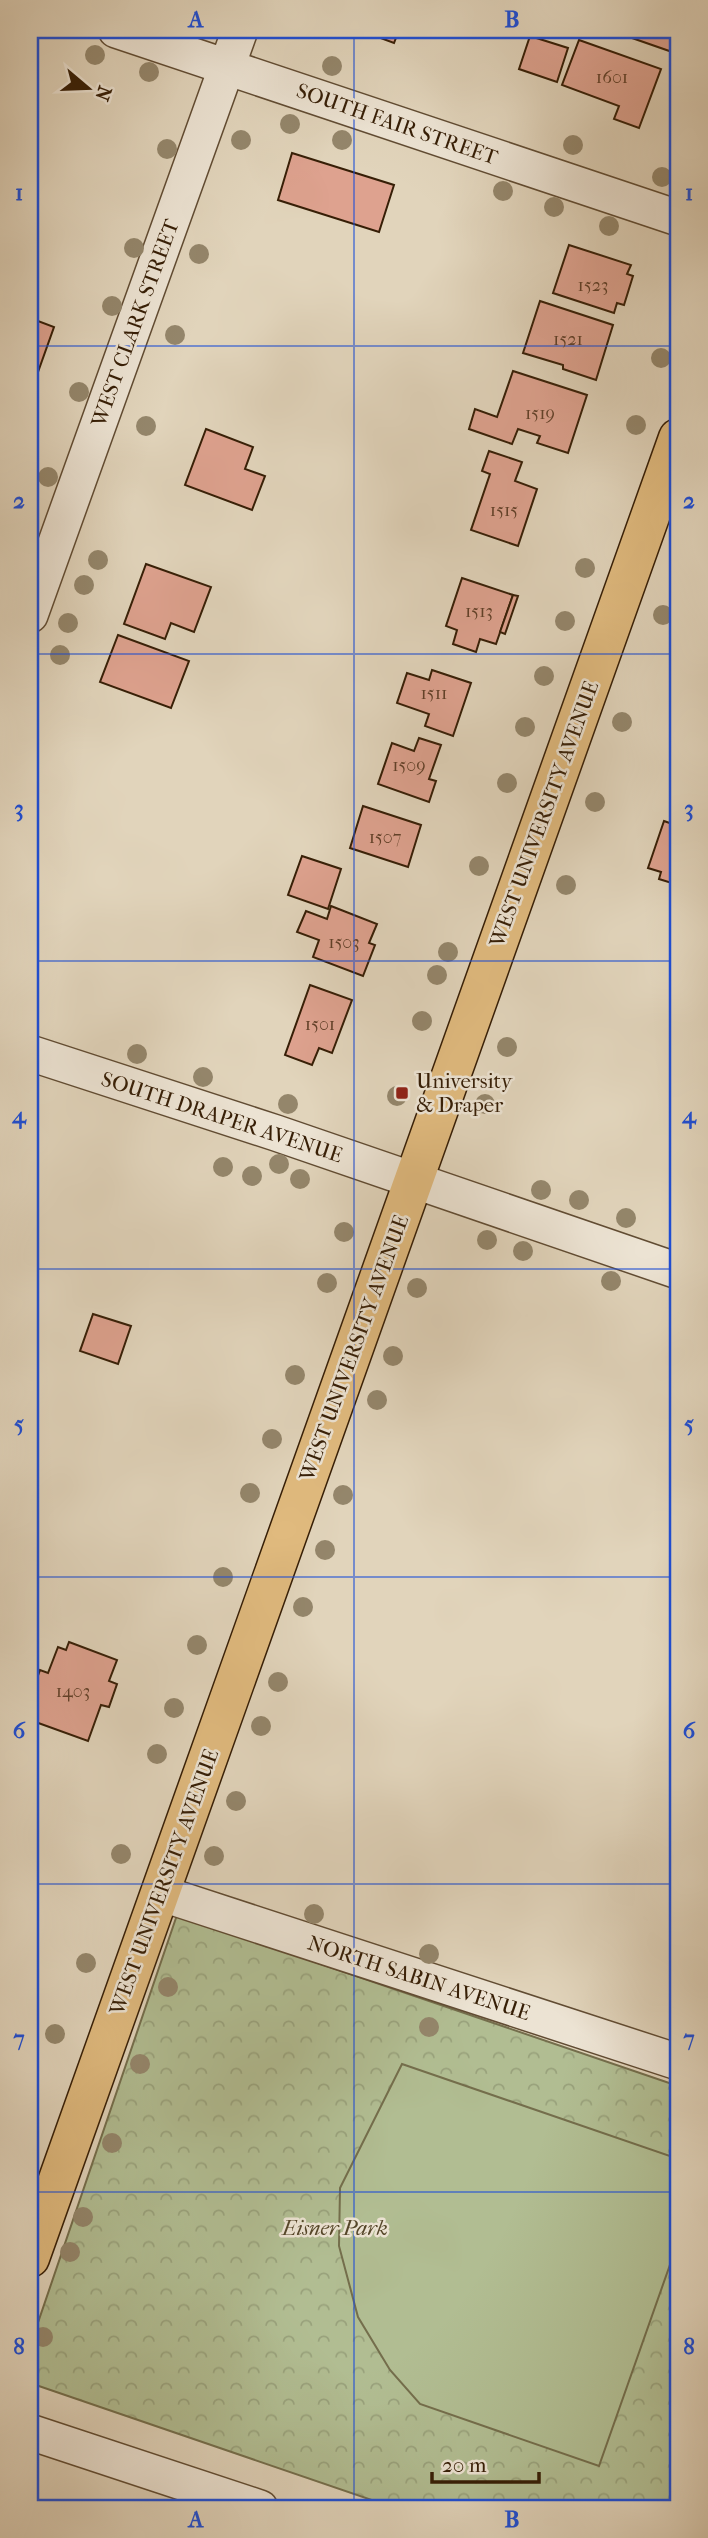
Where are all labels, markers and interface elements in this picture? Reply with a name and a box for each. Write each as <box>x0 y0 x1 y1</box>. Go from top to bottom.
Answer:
text: A <box>187 6 205 33</box>
text: B <box>505 6 520 33</box>
north arrow <box>52 52 122 122</box>
house number: 1601 <box>596 67 628 88</box>
street label: SOUTH FAIR STREET <box>293 78 502 170</box>
text: N <box>90 83 116 104</box>
text: 1 <box>15 179 23 206</box>
text: 1 <box>685 179 693 206</box>
street label: WEST CLARK STREET <box>86 215 184 431</box>
house number: 1523 <box>578 275 608 296</box>
house number: 1521 <box>553 329 583 350</box>
house number: 1519 <box>525 403 555 424</box>
text: 2 <box>13 487 25 514</box>
text: 2 <box>683 487 695 514</box>
house number: 1515 <box>490 500 518 521</box>
house number: 1513 <box>465 601 493 622</box>
street label: WEST UNIVERSITY AVENUE <box>484 678 603 951</box>
house number: 1511 <box>421 683 447 704</box>
house number: 1509 <box>392 755 426 776</box>
text: 3 <box>14 795 24 822</box>
text: 3 <box>684 795 694 822</box>
house number: 1507 <box>369 827 402 848</box>
house number: 1503 <box>328 932 360 953</box>
house number: 1501 <box>305 1014 335 1035</box>
street label: SOUTH DRAPER AVENUE <box>98 1067 346 1167</box>
place label: University & Draper <box>416 1069 513 1117</box>
marker: University & Draper <box>394 1085 410 1101</box>
text: 4 <box>11 1102 27 1129</box>
text: 4 <box>681 1102 697 1129</box>
street label: WEST UNIVERSITY AVENUE <box>294 1212 413 1485</box>
text: 5 <box>14 1410 24 1437</box>
text: 5 <box>684 1410 694 1437</box>
house number: 1403 <box>56 1681 90 1702</box>
text: 6 <box>13 1717 26 1744</box>
text: 6 <box>683 1717 696 1744</box>
street label: WEST UNIVERSITY AVENUE <box>104 1746 223 2019</box>
street label: NORTH SABIN AVENUE <box>305 1931 533 2025</box>
text: 7 <box>12 2025 25 2052</box>
text: 7 <box>682 2025 695 2052</box>
park label: Eisner Park <box>280 2216 388 2240</box>
text: 8 <box>13 2333 25 2360</box>
text: 8 <box>683 2333 695 2360</box>
scale bar <box>432 2440 538 2484</box>
text: 20 m <box>442 2453 487 2477</box>
text: A <box>187 2506 205 2533</box>
text: B <box>505 2506 520 2533</box>

